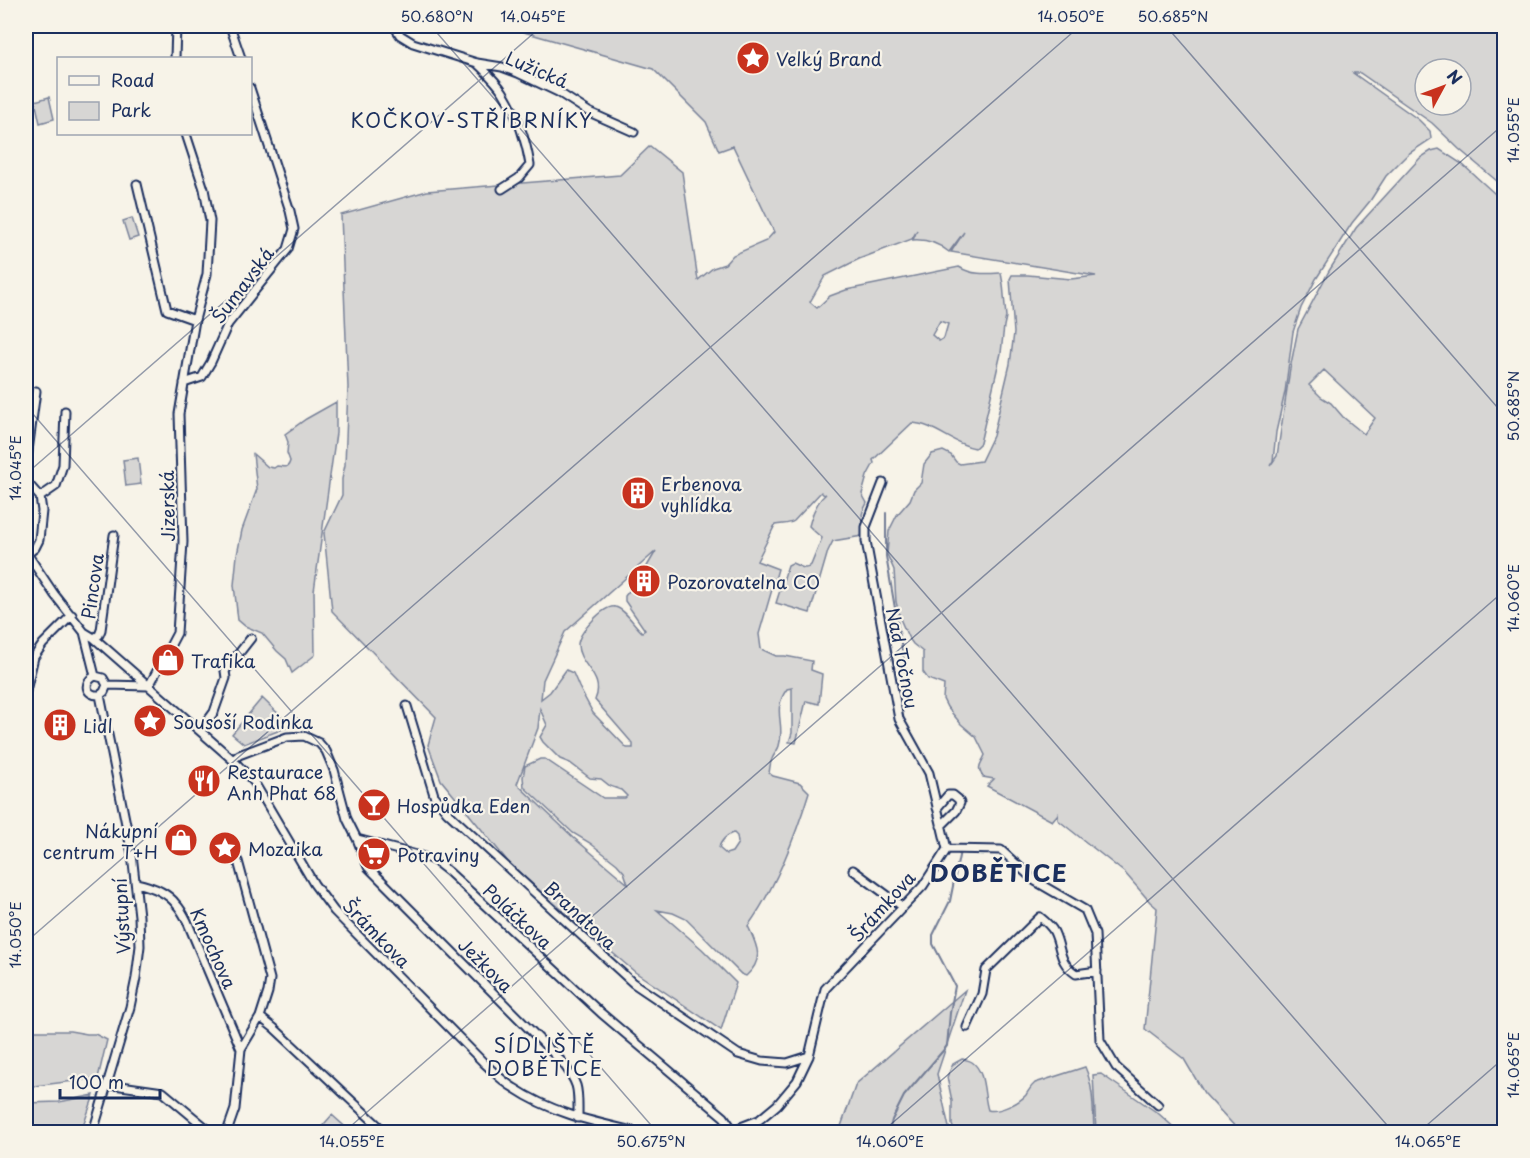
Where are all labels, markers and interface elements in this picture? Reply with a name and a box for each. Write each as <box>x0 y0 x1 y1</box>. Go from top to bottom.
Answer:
text: 50.680°N <box>401 4 473 27</box>
text: 14.045°E <box>500 4 566 27</box>
text: 14.050°E <box>1037 4 1105 27</box>
text: 50.685°N <box>1138 4 1208 27</box>
place icon: Velký Brand <box>735 40 771 76</box>
street label: Lužická <box>502 44 573 95</box>
place label: Velký Brand <box>776 45 882 72</box>
legend <box>57 57 252 135</box>
north arrow <box>1413 57 1473 117</box>
text: N <box>1442 64 1468 89</box>
text: Road <box>111 66 155 93</box>
text: Park <box>111 96 151 123</box>
text: 14.055°E <box>1501 97 1524 163</box>
district label: KOČKOV-STŘÍBRNÍKY <box>351 105 593 135</box>
street label: Šumavská <box>204 240 280 329</box>
text: 50.685°N <box>1501 371 1524 441</box>
text: 14.045°E <box>3 435 26 501</box>
street label: Jizerská <box>153 469 181 542</box>
place label: Erbenova vyhlídka <box>661 470 742 518</box>
building icon: Erbenova vyhlídka <box>620 475 656 511</box>
street label: Pincova <box>74 551 110 621</box>
building icon: Pozorovatelna CO <box>626 563 662 599</box>
text: 14.060°E <box>1501 564 1524 632</box>
place label: Pozorovatelna CO <box>667 568 820 595</box>
street label: Nad Točnou <box>880 605 926 711</box>
shop icon: Trafika <box>150 642 186 678</box>
place label: Trafika <box>191 647 256 674</box>
place icon: Sousoší Rodinka <box>132 703 168 739</box>
building icon: Lidl <box>42 707 78 743</box>
place label: Sousoší Rodinka <box>173 708 314 735</box>
place label: Lidl <box>83 712 113 739</box>
place label: Restaurace Anh Phat 68 <box>227 758 337 806</box>
restaurant icon: Restaurace Anh Phat 68 <box>186 763 222 799</box>
bar icon: Hospůdka Eden <box>356 787 392 823</box>
place label: Hospůdka Eden <box>397 792 530 819</box>
place label: Nákupní centrum T+H <box>43 817 158 865</box>
shop icon: Nákupní centrum T+H <box>163 822 199 858</box>
place icon: Mozaika <box>207 830 243 866</box>
place label: Mozaika <box>248 835 323 862</box>
supermarket icon: Potraviny <box>356 836 392 872</box>
place label: Potraviny <box>397 841 480 868</box>
district label: DOBĚTICE <box>930 854 1068 890</box>
street label: Šrámkova <box>843 864 921 948</box>
street label: Brandtova <box>539 874 623 956</box>
street label: Výstupní <box>106 877 136 955</box>
street label: Poláčkova <box>477 877 559 955</box>
street label: Šrámkova <box>337 892 417 974</box>
text: 14.050°E <box>3 901 26 969</box>
street label: Kmochova <box>184 903 244 993</box>
street label: Ježkova <box>452 931 520 999</box>
district label: SÍDLIŠTĚ DOBĚTICE <box>487 1030 603 1083</box>
text: 14.065°E <box>1501 1032 1524 1098</box>
scale bar <box>60 1062 160 1100</box>
text: 100 m <box>69 1068 124 1095</box>
text: 14.055°E <box>319 1129 385 1152</box>
text: 50.675°N <box>616 1129 686 1152</box>
text: 14.060°E <box>856 1129 924 1152</box>
text: 14.065°E <box>1395 1129 1461 1152</box>

